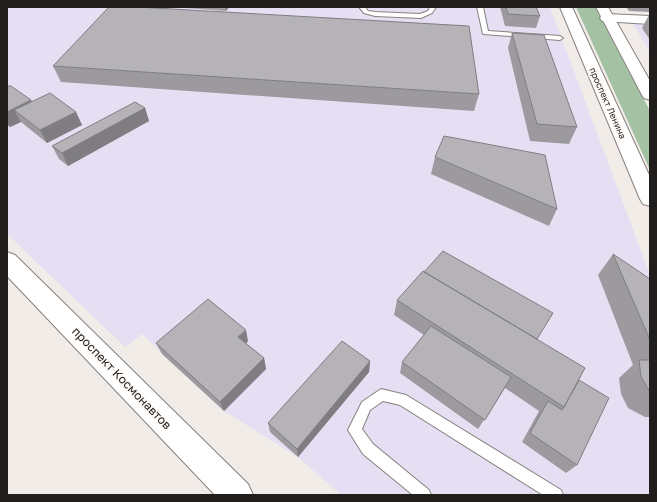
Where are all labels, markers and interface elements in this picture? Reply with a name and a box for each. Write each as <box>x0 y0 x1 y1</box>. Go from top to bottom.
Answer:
street label: проспект Ленина <box>587 66 629 140</box>
street label: проспект Космонавтов <box>69 324 175 432</box>

